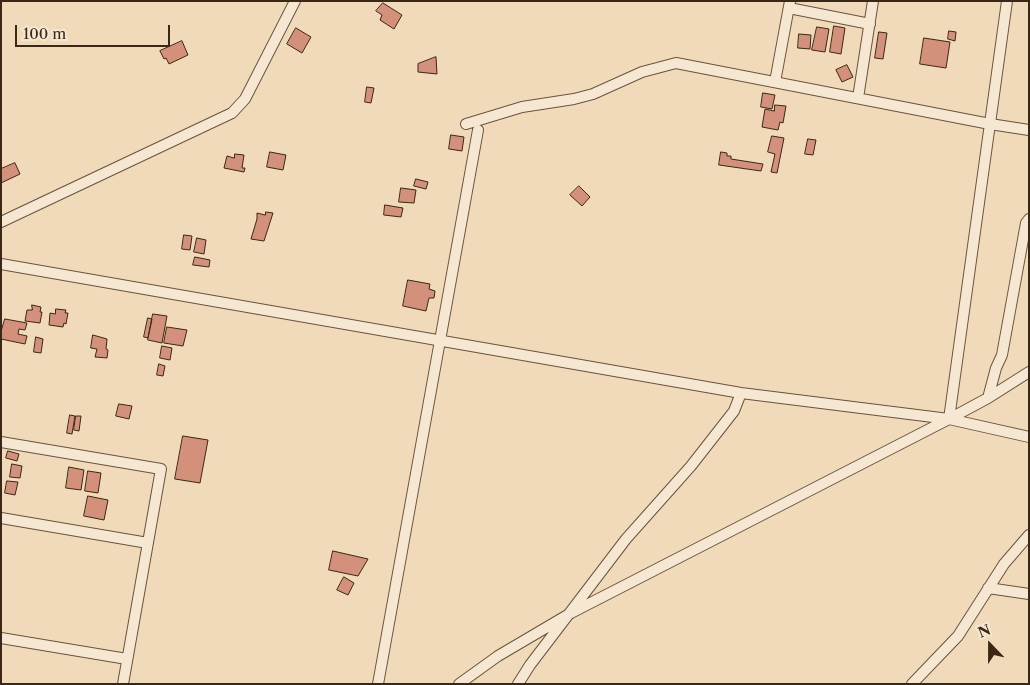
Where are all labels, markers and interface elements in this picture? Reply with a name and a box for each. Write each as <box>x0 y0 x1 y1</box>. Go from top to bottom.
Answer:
scale bar <box>18 15 172 47</box>
text: 100 m <box>23 24 66 43</box>
north arrow <box>965 620 1015 670</box>
text: N <box>975 620 993 642</box>

